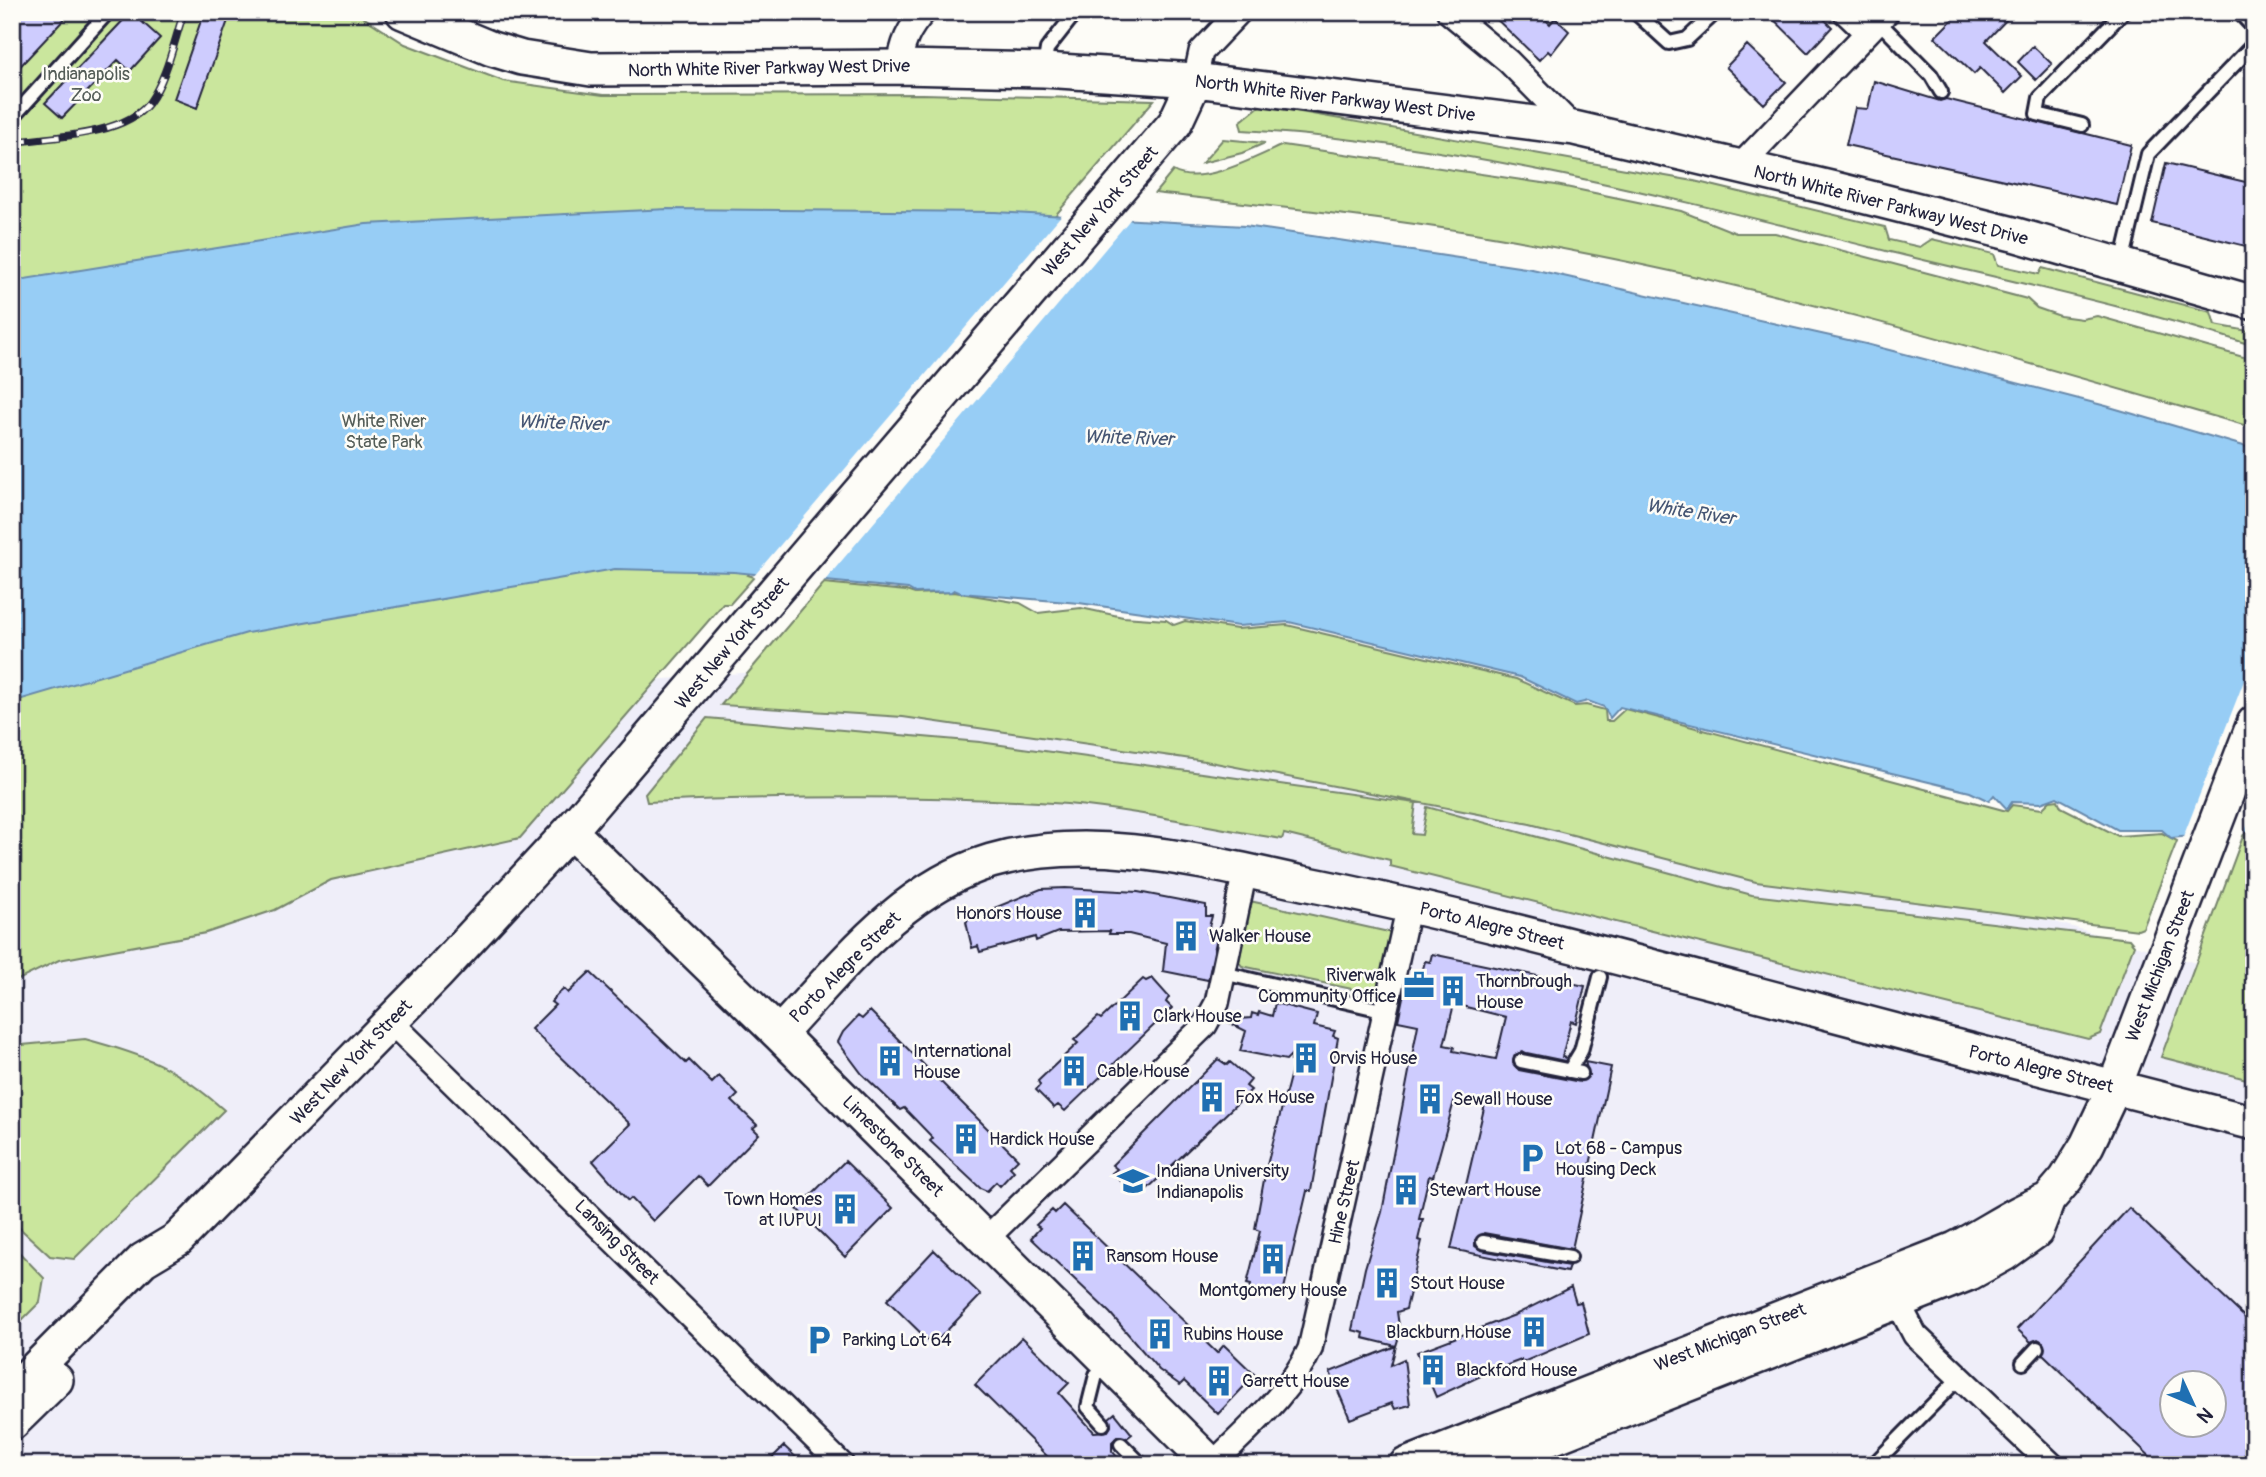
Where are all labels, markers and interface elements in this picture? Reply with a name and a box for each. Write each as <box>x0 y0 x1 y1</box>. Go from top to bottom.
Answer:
street label: North White River Parkway West Drive <box>628 55 910 82</box>
park label: Indianapolis Zoo <box>42 63 130 107</box>
street label: North White River Parkway West Drive <box>1194 70 1476 127</box>
street label: West New York Street <box>1037 141 1164 281</box>
street label: North White River Parkway West Drive <box>1751 160 2031 251</box>
water label: White River <box>518 409 610 437</box>
park label: White River State Park <box>342 410 427 454</box>
water label: White River <box>1084 424 1176 452</box>
water label: White River <box>1645 493 1739 531</box>
street label: West New York Street <box>670 572 795 714</box>
street label: West Michigan Street <box>2121 887 2200 1045</box>
building icon: Honors House <box>1068 896 1102 930</box>
street label: Porto Alegre Street <box>1417 897 1567 956</box>
place label: Honors House <box>955 902 1062 925</box>
street label: Porto Alegre Street <box>785 906 906 1028</box>
building icon: Walker House <box>1169 919 1203 953</box>
place label: Walker House <box>1209 925 1311 948</box>
place label: Riverwalk Community Office <box>1258 964 1396 1008</box>
office icon: Riverwalk Community Office <box>1402 968 1436 1002</box>
place label: Thornbrough House <box>1476 970 1572 1014</box>
building icon: Thornbrough House <box>1436 974 1470 1008</box>
street label: West New York Street <box>286 994 418 1130</box>
building icon: Clark House <box>1113 999 1147 1033</box>
place label: Clark House <box>1153 1005 1242 1028</box>
place label: International House <box>913 1040 1011 1084</box>
street label: Porto Alegre Street <box>1966 1040 2116 1099</box>
building icon: Orvis House <box>1289 1041 1323 1075</box>
building icon: International House <box>873 1044 907 1078</box>
place label: Orvis House <box>1329 1047 1417 1070</box>
building icon: Cable House <box>1057 1054 1091 1088</box>
place label: Cable House <box>1097 1060 1190 1083</box>
building icon: Fox House <box>1195 1080 1229 1114</box>
building icon: Sewall House <box>1413 1082 1447 1116</box>
place label: Fox House <box>1235 1086 1314 1109</box>
place label: Sewall House <box>1453 1088 1553 1111</box>
street label: Limestone Street <box>837 1091 949 1203</box>
building icon: Hardick House <box>949 1122 983 1156</box>
place label: Hardick House <box>989 1128 1095 1151</box>
place label: Lot 68 - Campus Housing Deck <box>1555 1137 1682 1181</box>
parking icon: Lot 68 - Campus Housing Deck <box>1515 1141 1549 1175</box>
street label: Hine Street <box>1324 1157 1366 1247</box>
place label: Indiana University Indianapolis <box>1156 1160 1289 1204</box>
school or university icon: Indiana University Indianapolis <box>1116 1164 1150 1198</box>
building icon: Stewart House <box>1389 1173 1423 1207</box>
place label: Stewart House <box>1429 1179 1541 1202</box>
place label: Town Homes at IUPUI <box>724 1188 822 1232</box>
building icon: Town Homes at IUPUI <box>828 1192 862 1226</box>
street label: Lansing Street <box>569 1195 664 1290</box>
building icon: Ransom House <box>1066 1239 1100 1273</box>
building icon: Montgomery House <box>1256 1242 1290 1276</box>
place label: Ransom House <box>1106 1245 1218 1268</box>
building icon: Stout House <box>1370 1266 1404 1300</box>
place label: Stout House <box>1410 1272 1505 1295</box>
place label: Montgomery House <box>1199 1279 1347 1302</box>
street label: West Michigan Street <box>1651 1298 1810 1377</box>
building icon: Blackburn House <box>1517 1315 1551 1349</box>
building icon: Rubins House <box>1143 1317 1177 1351</box>
place label: Blackburn House <box>1386 1321 1511 1344</box>
parking icon: Parking Lot 64 <box>802 1323 836 1357</box>
place label: Rubins House <box>1183 1323 1283 1346</box>
place label: Parking Lot 64 <box>842 1329 952 1352</box>
building icon: Blackford House <box>1416 1353 1450 1387</box>
place label: Blackford House <box>1456 1359 1577 1382</box>
building icon: Garrett House <box>1202 1364 1236 1398</box>
north arrow <box>2158 1368 2228 1438</box>
place label: Garrett House <box>1242 1370 1349 1393</box>
text: N <box>2191 1402 2218 1428</box>

